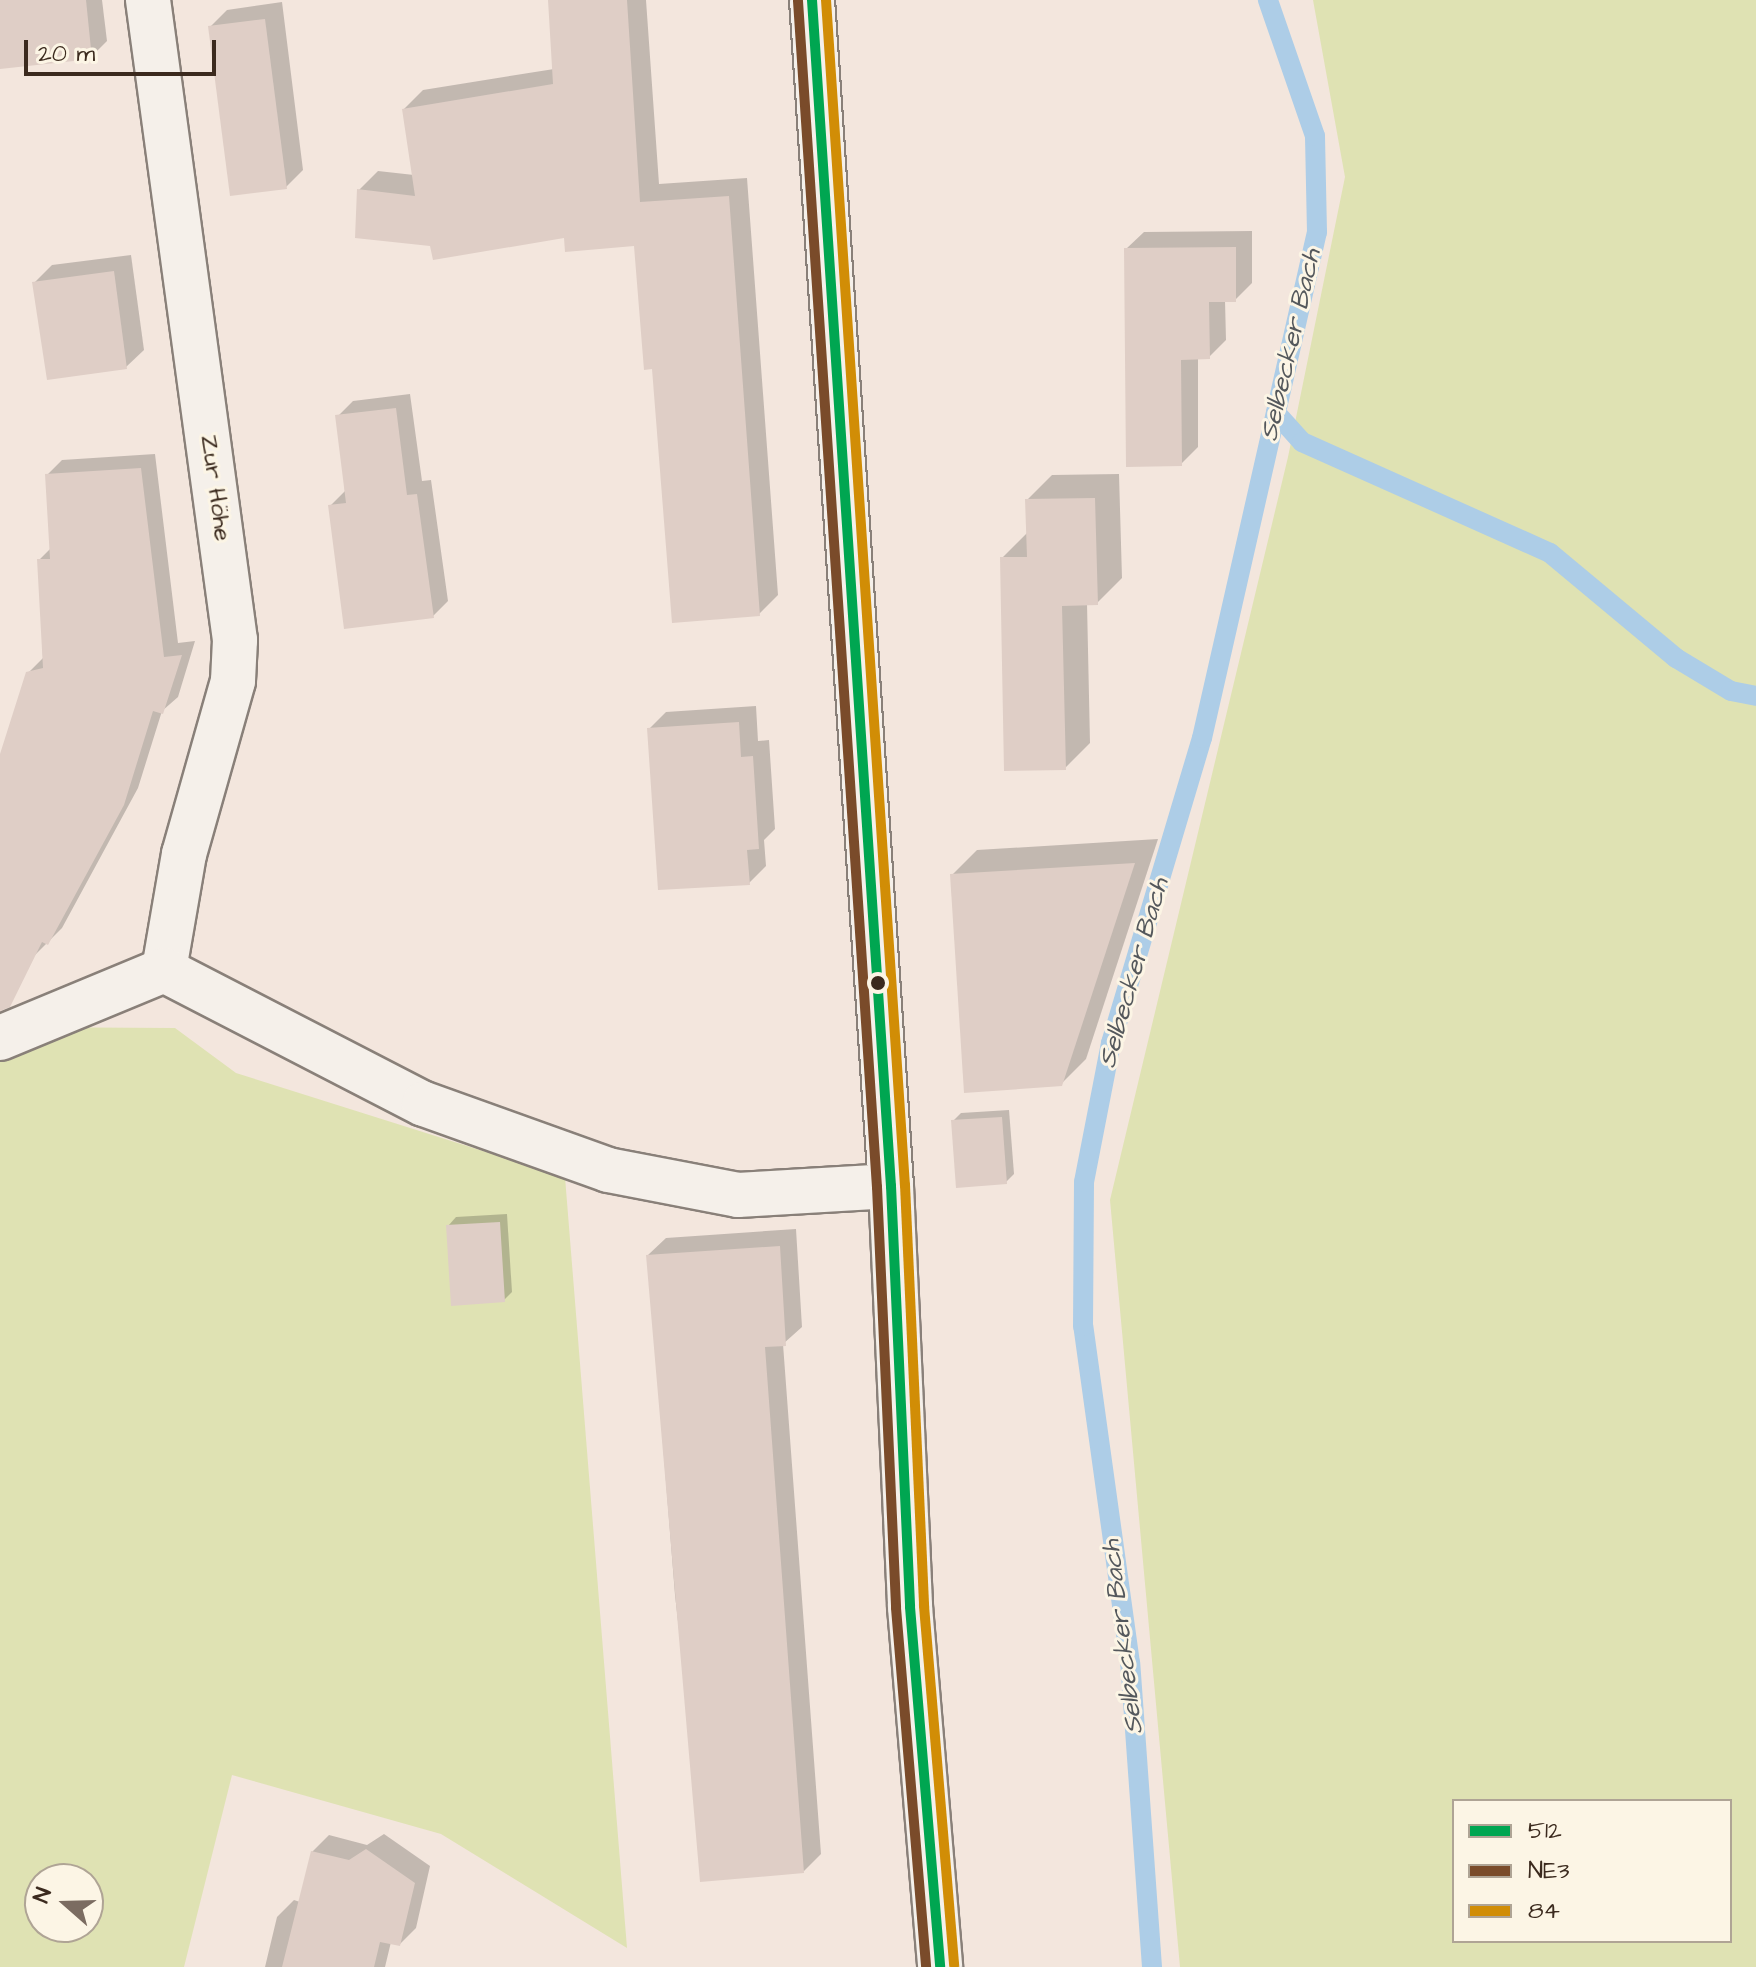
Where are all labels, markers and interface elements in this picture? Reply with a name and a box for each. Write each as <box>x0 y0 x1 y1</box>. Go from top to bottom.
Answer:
scale bar <box>28 24 220 74</box>
text: 20 m <box>38 37 95 71</box>
water label: Selbecker Bach <box>1254 246 1328 444</box>
street label: Zur Höhe <box>193 433 237 543</box>
water label: Selbecker Bach <box>1092 875 1176 1071</box>
unlabelled marker <box>870 975 886 991</box>
water label: Selbecker Bach <box>1096 1538 1150 1736</box>
legend <box>1452 1799 1732 1943</box>
text: 512 <box>1528 1814 1562 1848</box>
text: NE3 <box>1528 1854 1569 1888</box>
north arrow <box>24 1863 104 1943</box>
text: N <box>26 1884 60 1907</box>
text: 84 <box>1528 1894 1560 1928</box>

